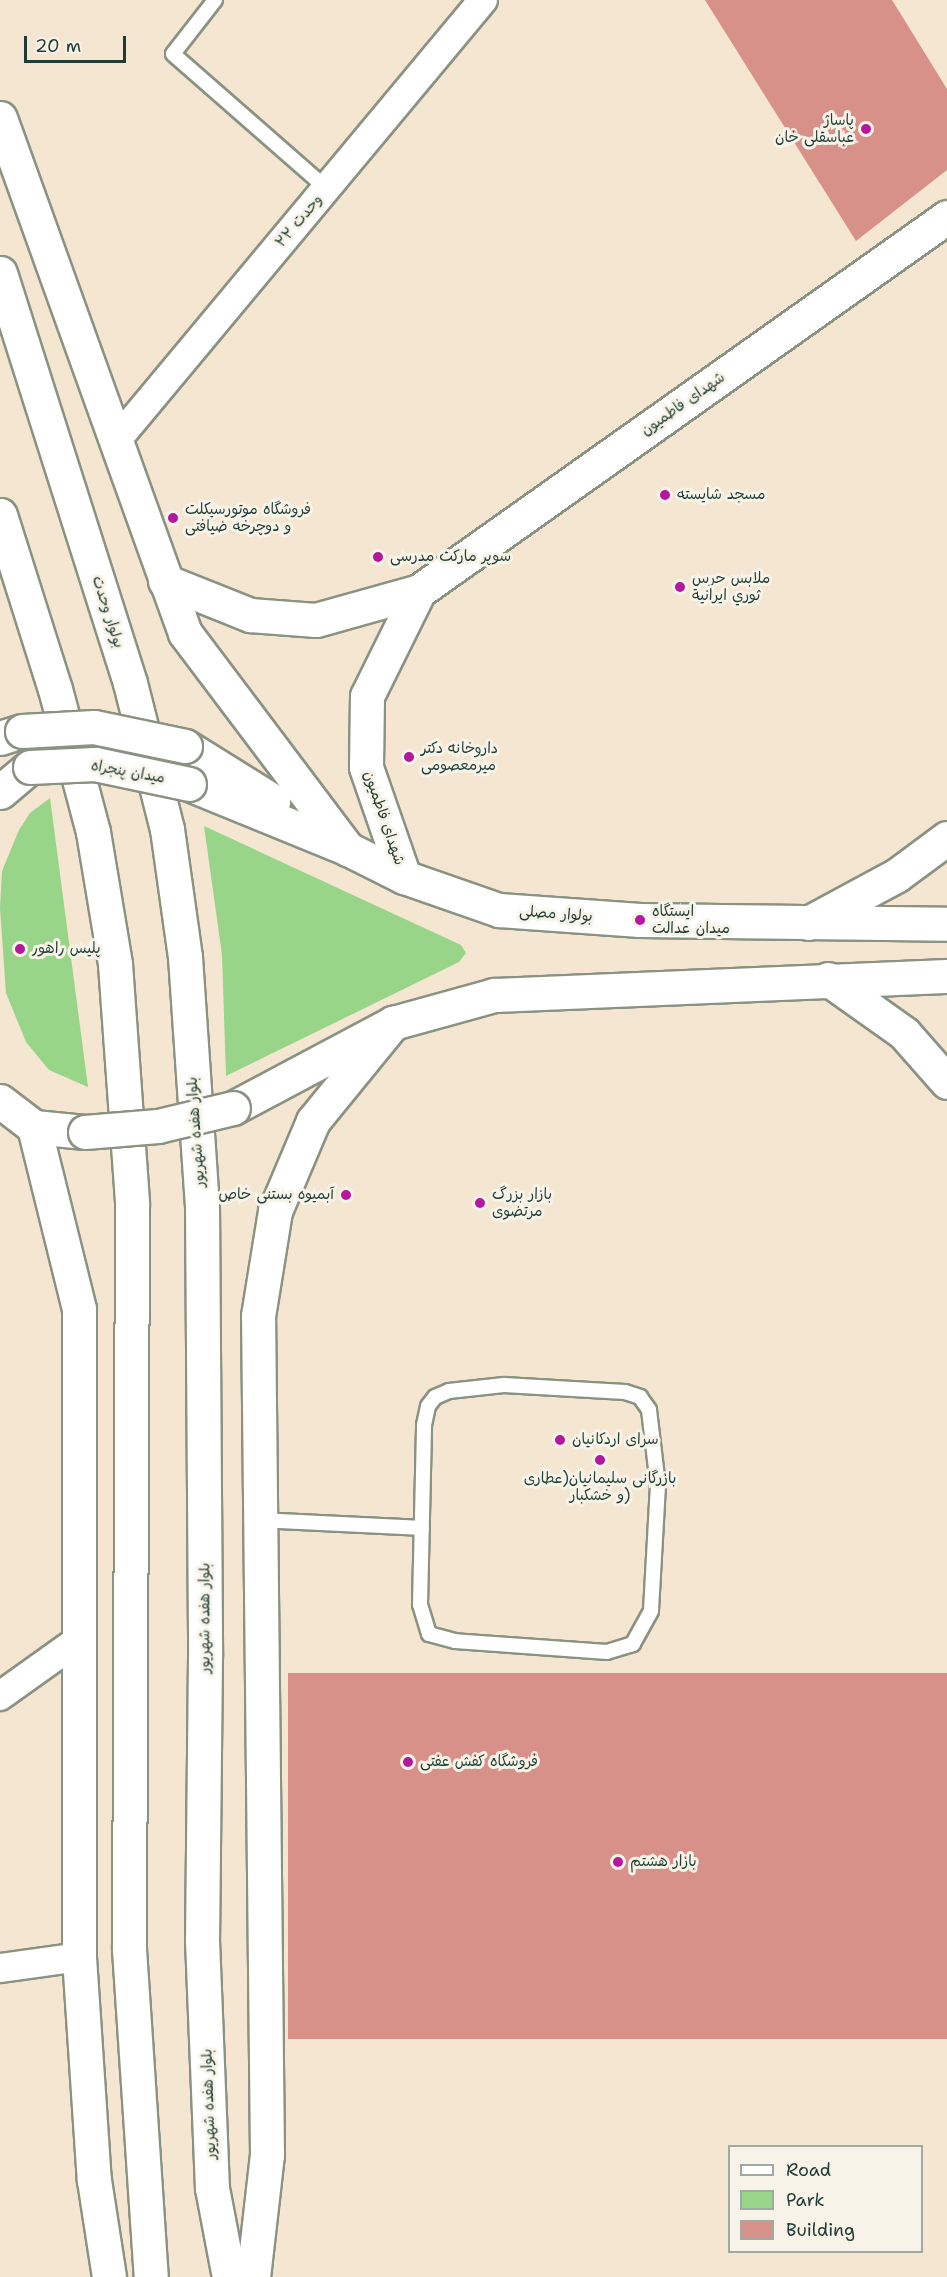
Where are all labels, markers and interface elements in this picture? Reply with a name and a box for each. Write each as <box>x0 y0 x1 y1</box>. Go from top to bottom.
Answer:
scale bar <box>27 24 129 62</box>
text: 20 m <box>35 34 81 58</box>
place label: پاساژ عباسقلی خان <box>775 111 854 146</box>
marker: پاساژ عباسقلی خان <box>859 122 873 136</box>
street label: وحدت ۲۲ <box>272 191 326 251</box>
street label: شهدای فاطمیون <box>638 368 728 440</box>
place label: مسجد شایسته <box>677 486 765 504</box>
marker: مسجد شایسته <box>658 488 672 502</box>
place label: فروشگاه موتورسیکلت و دوچرخه ضیافتی <box>185 500 311 535</box>
marker: فروشگاه موتورسیکلت و دوچرخه ضیافتی <box>166 511 180 525</box>
place label: سوپر مارکت مدرسی <box>390 548 511 566</box>
marker: سوپر مارکت مدرسی <box>371 550 385 564</box>
place label: ملابس حرس ثوري ايرانية <box>692 569 770 604</box>
street label: بولوار وحدت <box>88 574 128 650</box>
marker: ملابس حرس ثوري ايرانية <box>673 580 687 594</box>
place label: داروخانه دکتر میرمعصومی <box>421 739 498 774</box>
marker: داروخانه دکتر میرمعصومی <box>402 750 416 764</box>
street label: میدان پنجراه <box>90 757 166 787</box>
street label: شهدای فاطمیون <box>359 769 409 867</box>
street label: بولوار مصلی <box>519 902 593 926</box>
place label: ایستگاه میدان عدالت <box>652 902 730 937</box>
marker: ایستگاه میدان عدالت <box>633 913 647 927</box>
place label: پلیس راهور <box>32 940 101 958</box>
marker: پلیس راهور <box>13 942 27 956</box>
street label: بلوار هفده شهریور <box>183 1076 209 1188</box>
place label: بازار بزرگ مرتضوی <box>492 1185 552 1220</box>
place label: آبمیوه بستنی خاص <box>218 1186 334 1204</box>
marker: آبمیوه بستنی خاص <box>339 1188 353 1202</box>
marker: بازار بزرگ مرتضوی <box>473 1196 487 1210</box>
place label: سرای اردکانیان <box>572 1431 658 1449</box>
marker: سرای اردکانیان <box>553 1433 567 1447</box>
marker: بازرگانی سلیمانیان(عطاری و خشکبار) <box>593 1453 607 1467</box>
place label: بازرگانی سلیمانیان(عطاری و خشکبار) <box>524 1469 676 1504</box>
street label: بلوار هفده شهریور <box>196 1563 214 1673</box>
place label: فروشگاه کفش عفتی <box>420 1753 538 1771</box>
marker: فروشگاه کفش عفتی <box>401 1755 415 1769</box>
place label: بازار هشتم <box>630 1853 697 1871</box>
marker: بازار هشتم <box>611 1855 625 1869</box>
street label: بلوار هفده شهریور <box>198 2048 220 2160</box>
legend <box>728 2145 923 2253</box>
text: Road <box>786 2158 831 2182</box>
text: Park <box>786 2188 825 2212</box>
text: Building <box>786 2218 855 2242</box>

